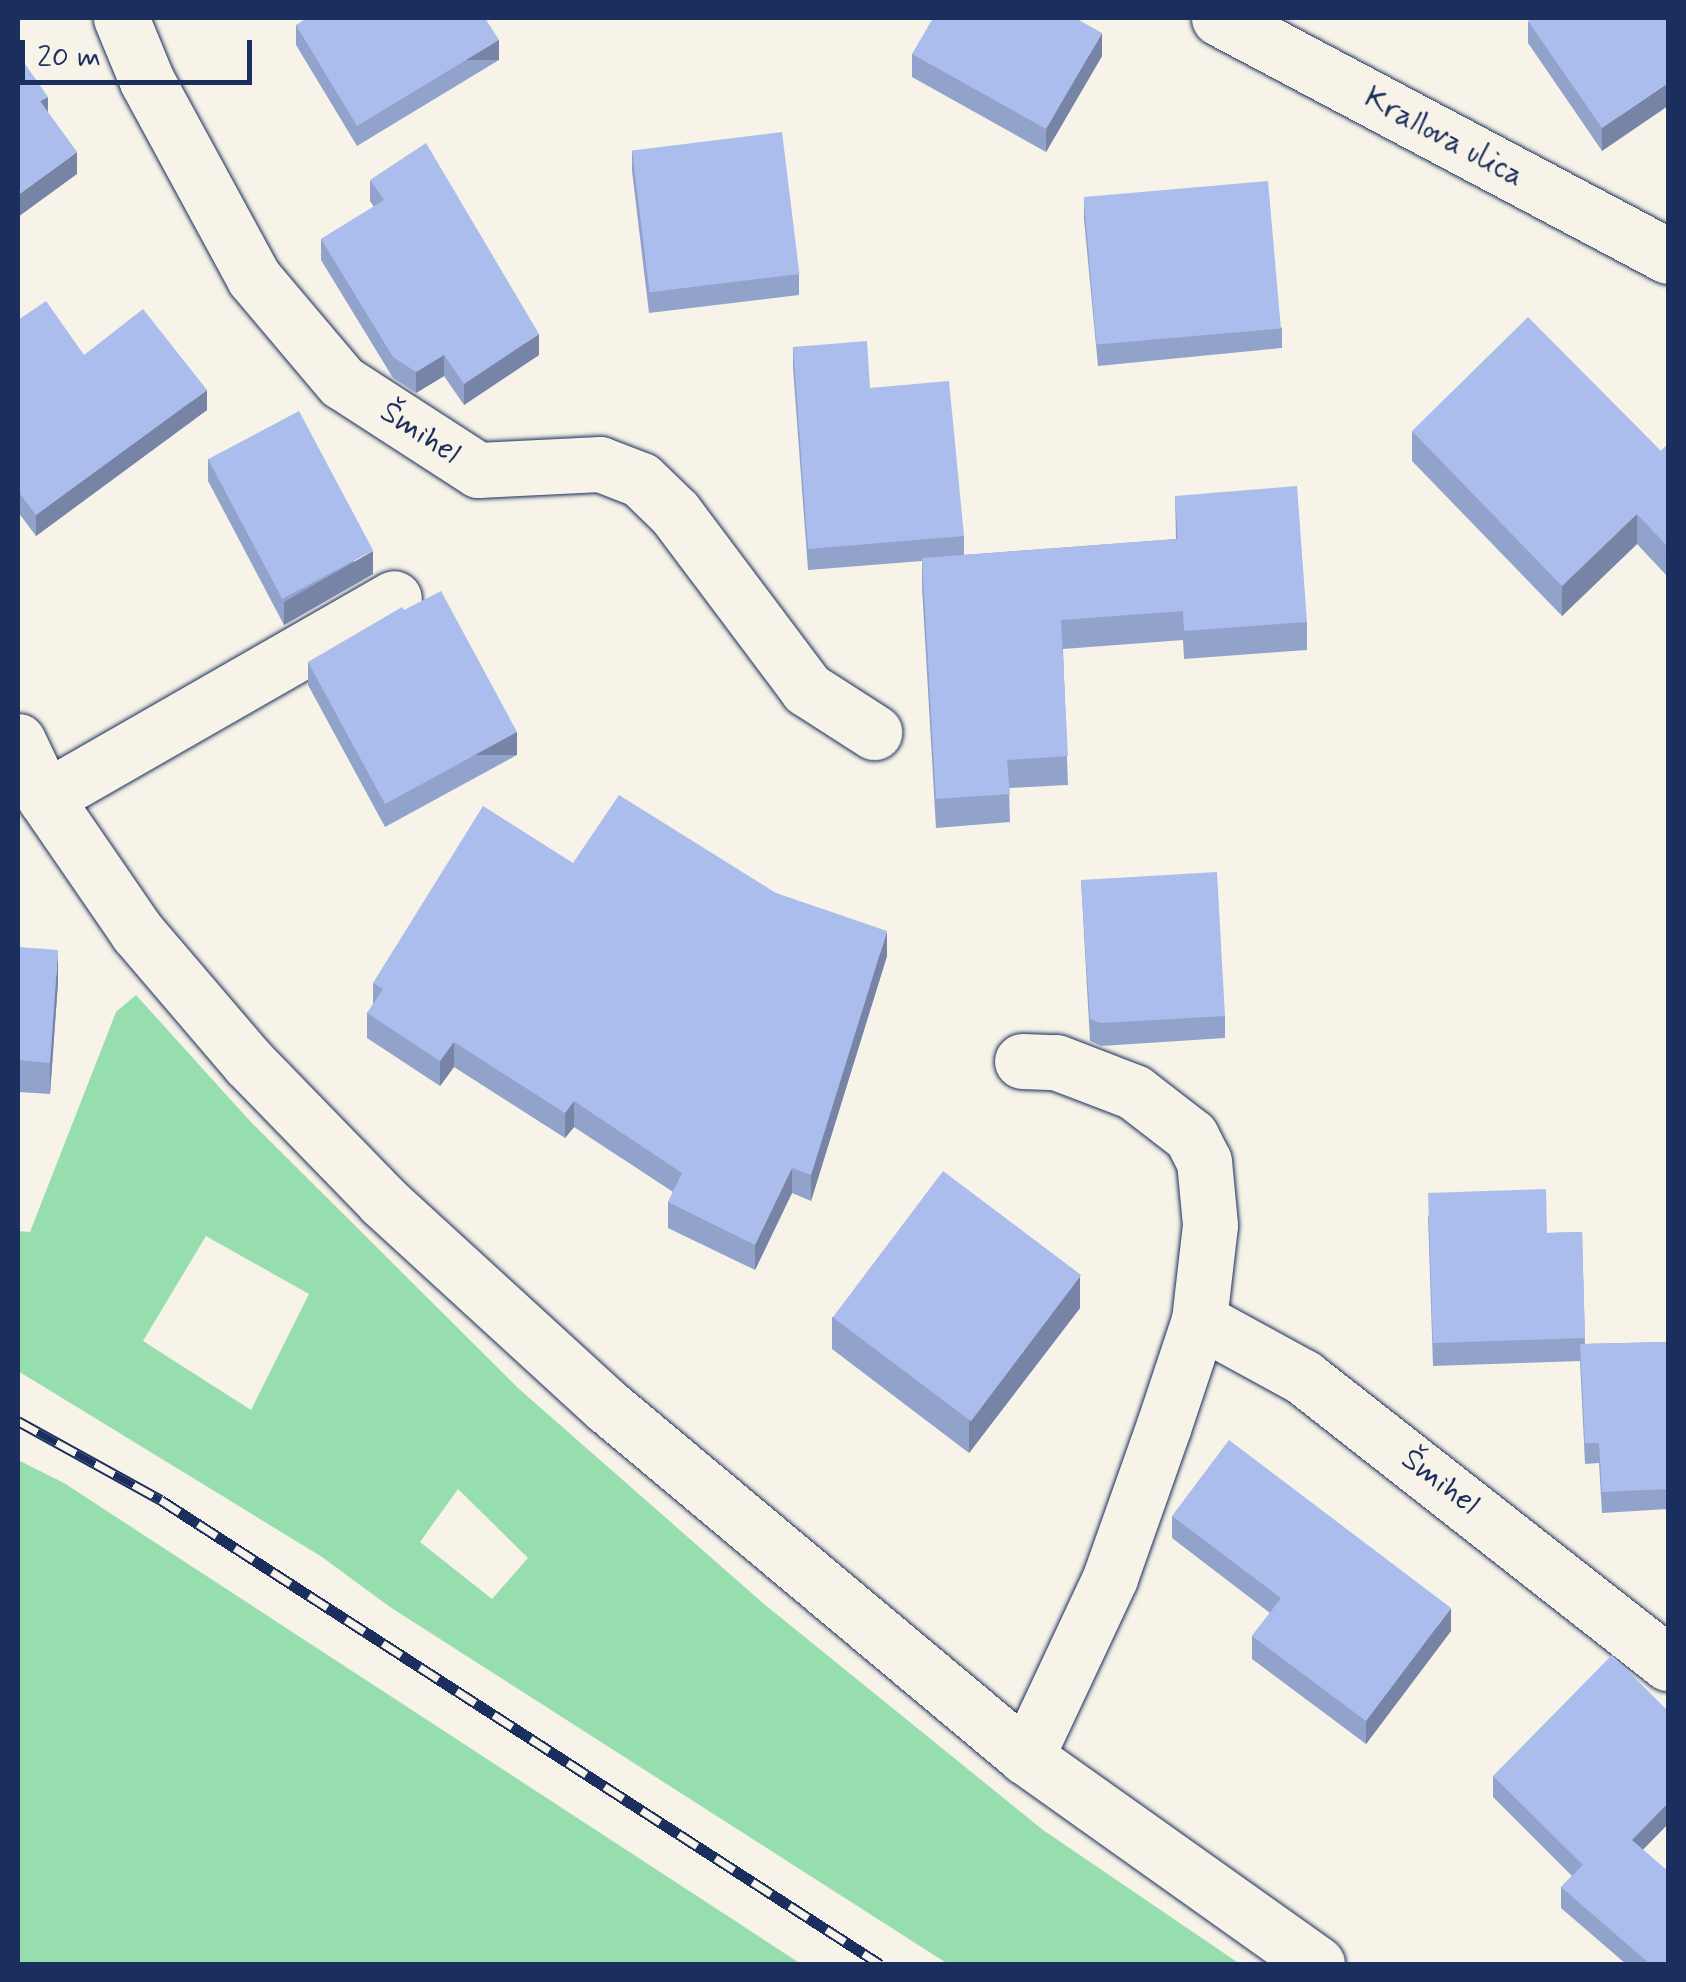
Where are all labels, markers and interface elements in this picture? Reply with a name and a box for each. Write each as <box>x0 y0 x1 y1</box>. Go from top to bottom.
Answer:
scale bar <box>25 20 258 82</box>
text: 20 m <box>37 38 101 77</box>
street label: Krallova ulica <box>1356 78 1532 196</box>
street label: Šmihel <box>373 393 467 473</box>
street label: Šmihel <box>1393 1440 1487 1524</box>

